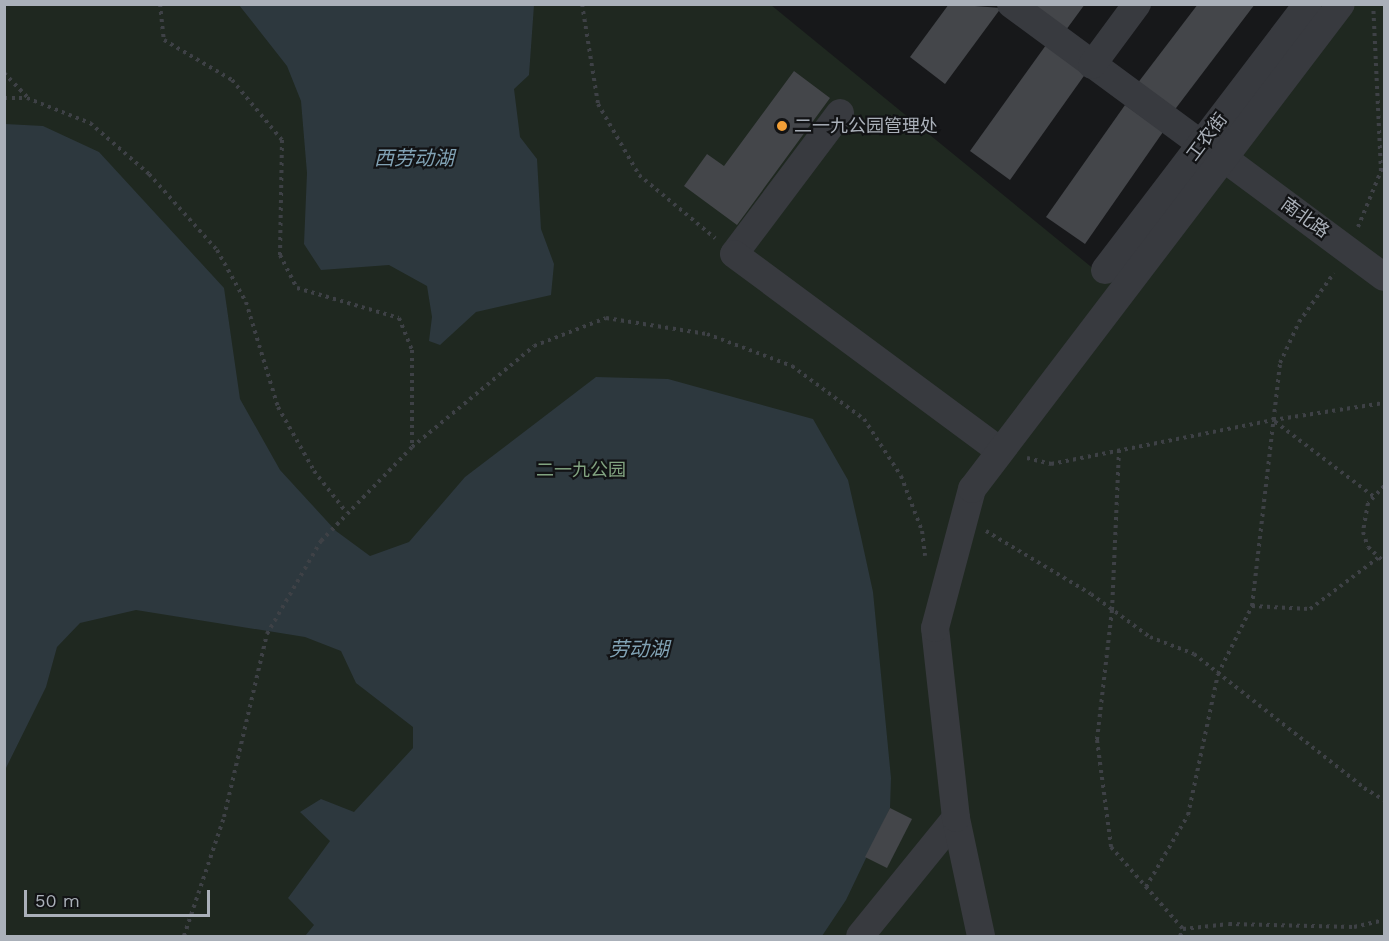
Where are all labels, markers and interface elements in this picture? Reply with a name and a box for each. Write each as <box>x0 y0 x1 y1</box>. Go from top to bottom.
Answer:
street label: 工农街 <box>1182 109 1232 165</box>
place label: 二一九公园管理处 <box>794 115 938 137</box>
marker: 二一九公园管理处 <box>775 119 789 133</box>
water label: 西劳动湖 <box>374 146 454 170</box>
street label: 南北路 <box>1277 193 1333 243</box>
park label: 二一九公园 <box>536 459 626 481</box>
water label: 劳动湖 <box>609 637 669 661</box>
scale bar <box>27 878 213 916</box>
text: 50 m <box>35 890 80 911</box>

